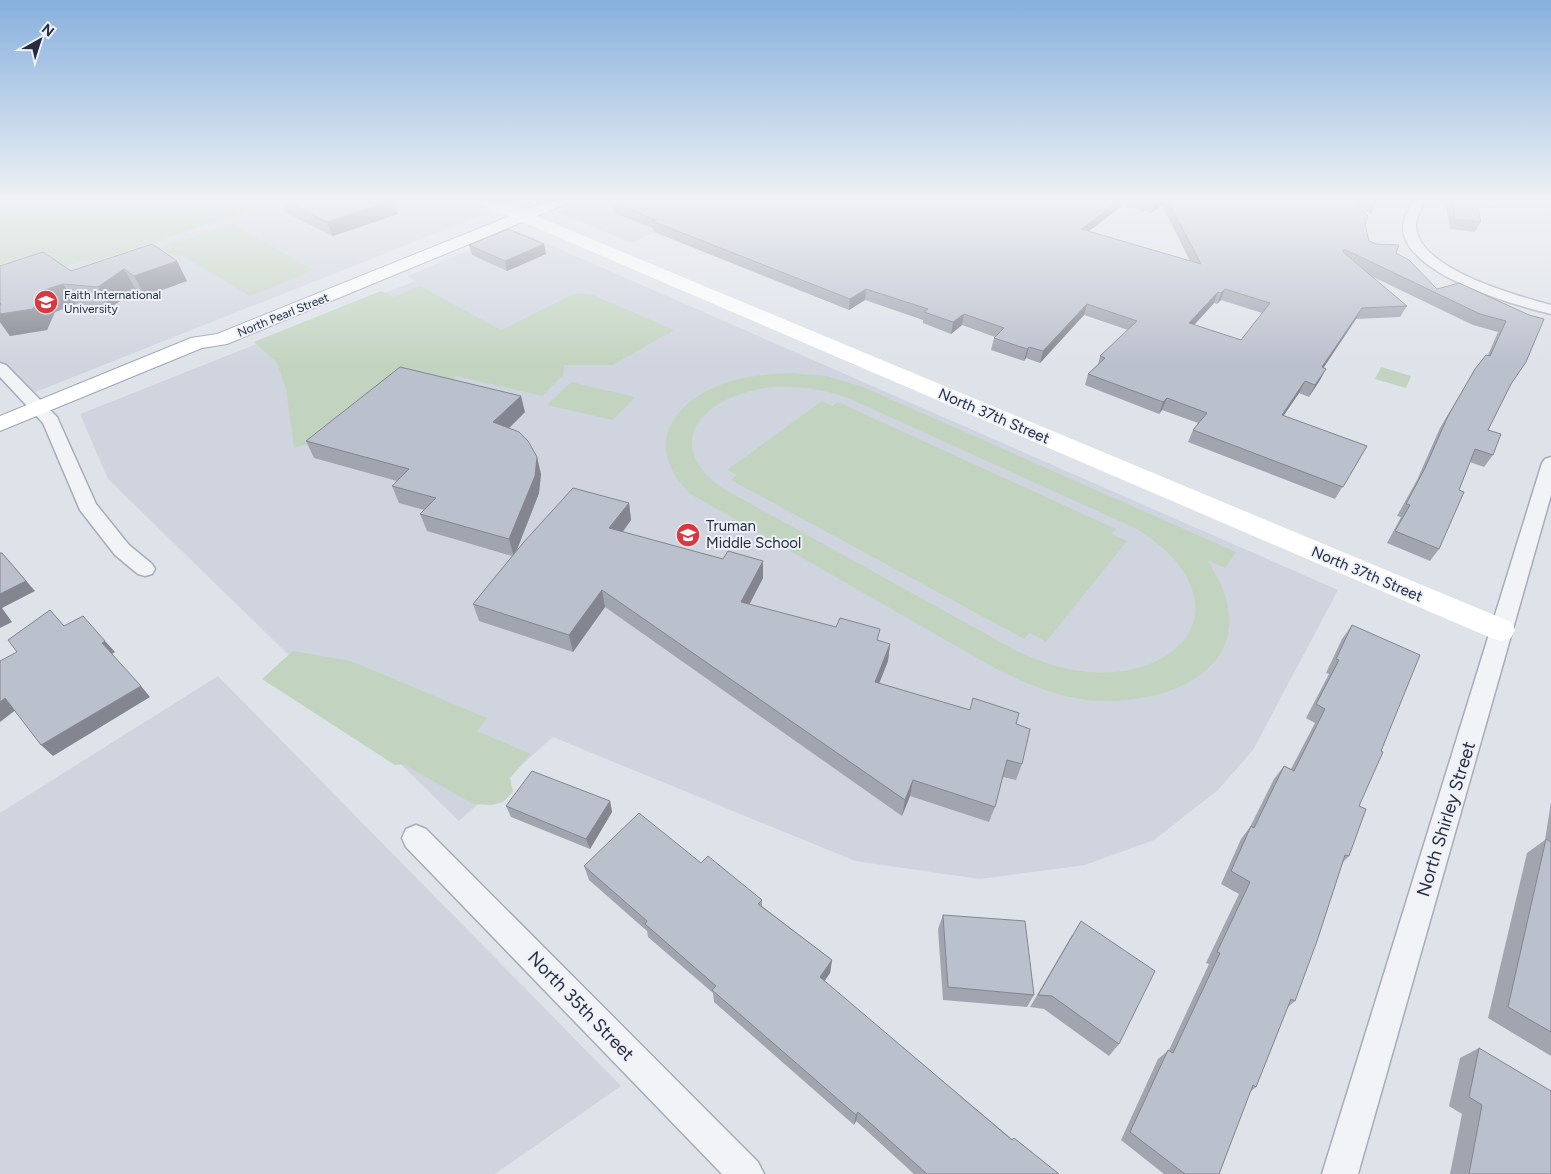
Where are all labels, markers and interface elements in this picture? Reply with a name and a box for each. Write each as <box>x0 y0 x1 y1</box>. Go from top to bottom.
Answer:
north arrow <box>15 15 65 65</box>
text: N <box>38 20 57 40</box>
place label: Faith International University <box>64 288 161 316</box>
school or university icon: Faith International University <box>33 289 59 315</box>
street label: North Pearl Street <box>235 290 331 340</box>
street label: North 37th Street <box>936 384 1053 448</box>
place label: Truman Middle School <box>706 517 801 552</box>
school or university icon: Truman Middle School <box>675 522 701 548</box>
street label: North 37th Street <box>1309 542 1426 606</box>
street label: North Shirley Street <box>1412 739 1480 899</box>
street label: North 35th Street <box>523 947 639 1065</box>

